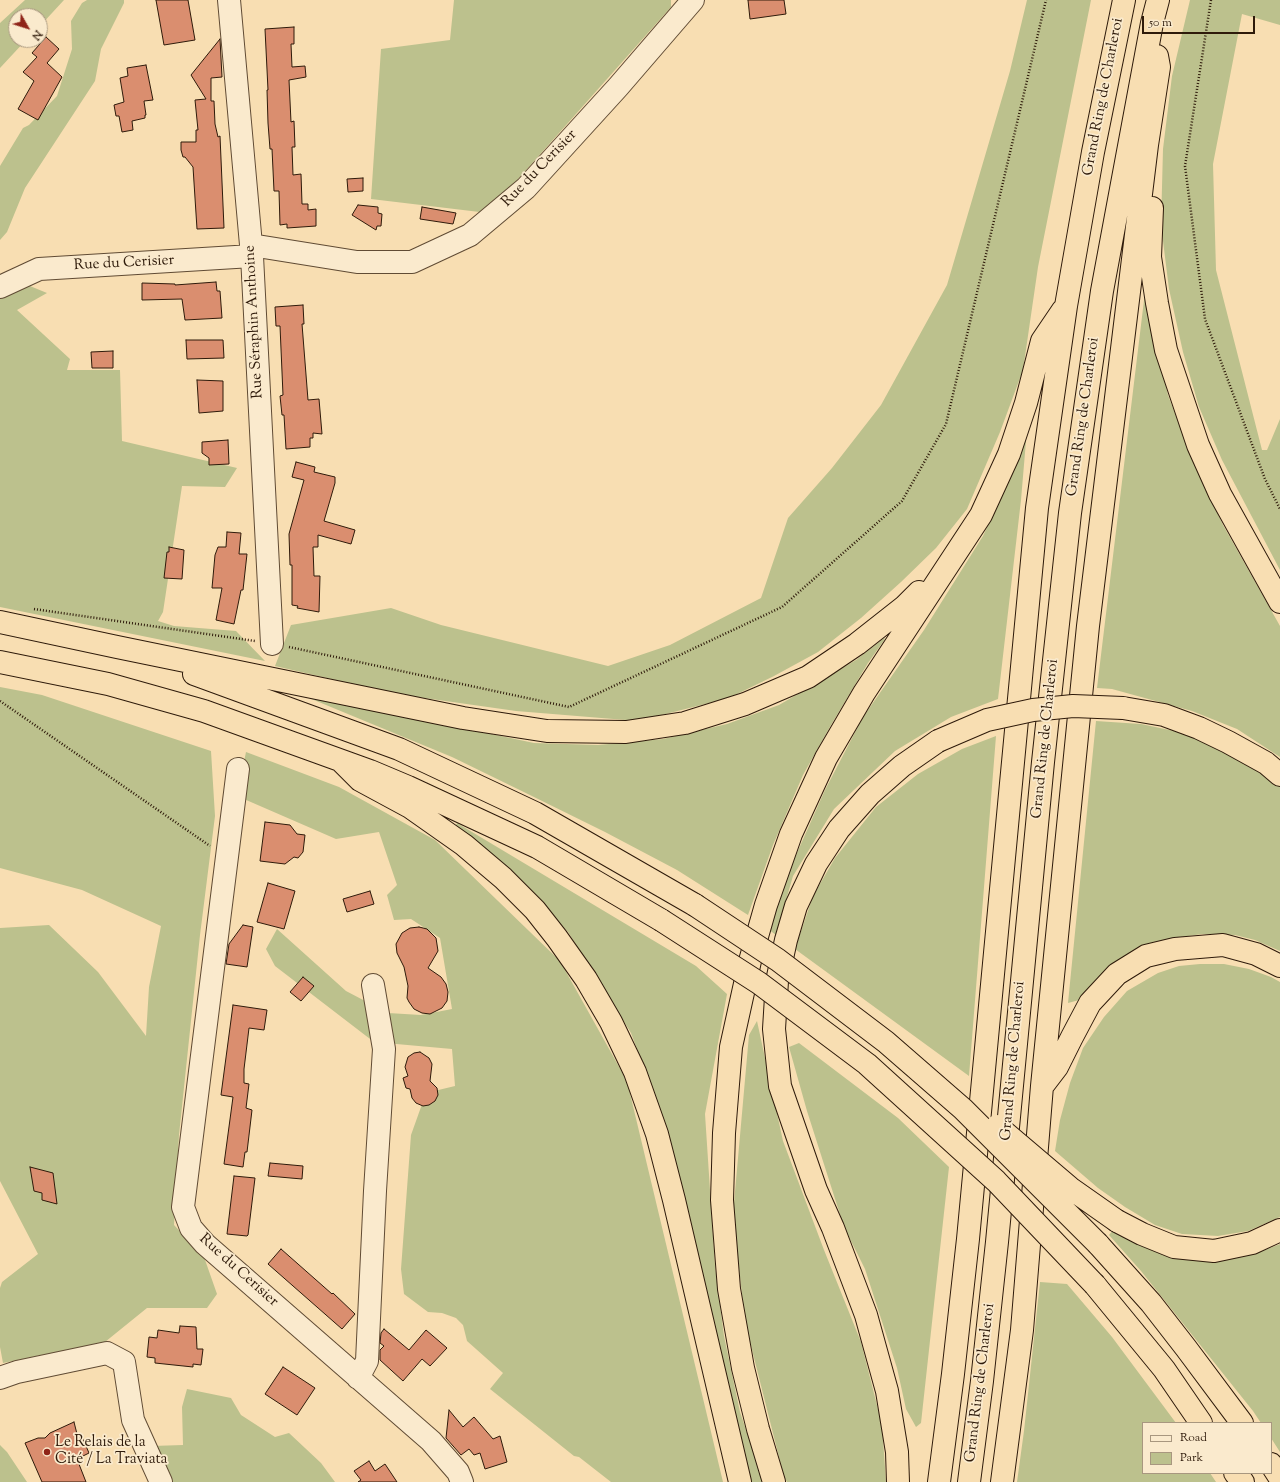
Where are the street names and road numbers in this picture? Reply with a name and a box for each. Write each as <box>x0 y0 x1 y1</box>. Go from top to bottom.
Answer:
street label: Grand Ring de Charleroi <box>1080 17 1128 177</box>
street label: Rue du Cerisier <box>499 127 581 211</box>
street label: Rue Séraphin Anthoine <box>242 245 268 399</box>
street label: Rue du Cerisier <box>73 252 175 276</box>
street label: Grand Ring de Charleroi <box>1064 336 1104 498</box>
street label: Grand Ring de Charleroi <box>1029 658 1063 820</box>
street label: Grand Ring de Charleroi <box>998 980 1030 1142</box>
street label: Rue du Cerisier <box>195 1231 281 1311</box>
street label: Grand Ring de Charleroi <box>962 1302 1000 1464</box>

